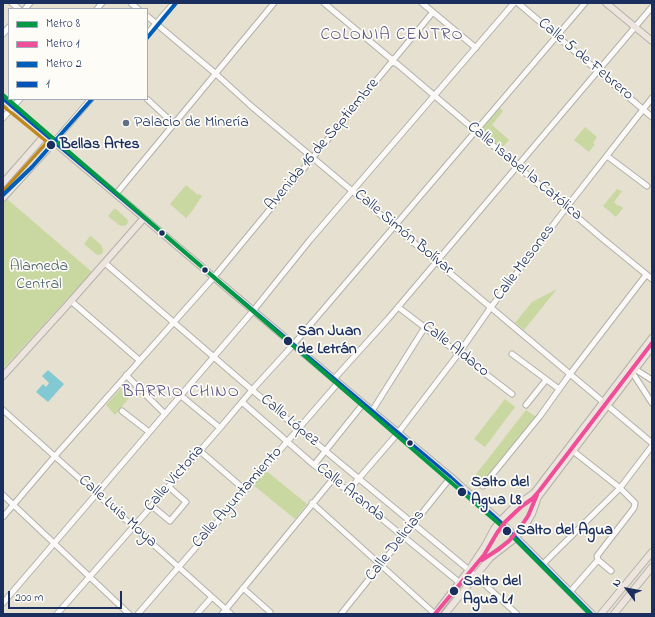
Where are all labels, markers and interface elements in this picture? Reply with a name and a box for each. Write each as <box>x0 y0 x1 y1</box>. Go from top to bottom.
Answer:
legend <box>8 8 148 100</box>
text: Metro 8 <box>46 15 80 33</box>
street label: Calle 5 de Febrero <box>533 15 637 105</box>
district label: COLONIA CENTRO <box>320 26 464 46</box>
text: Metro 1 <box>46 35 79 53</box>
text: Metro 2 <box>46 55 82 73</box>
text: 1 <box>46 75 50 93</box>
street label: Avenida 16 de Septiembre <box>262 75 384 215</box>
place label: Palacio de Minería <box>134 113 249 133</box>
marker: Palacio de Minería <box>121 118 131 128</box>
street label: Calle Isabel la Católica <box>463 118 585 226</box>
place label: Bellas Artes <box>60 135 140 155</box>
marker: Bellas Artes <box>45 139 57 151</box>
street label: Calle Simón Bolívar <box>349 186 457 280</box>
street label: Calle Mesones <box>490 221 560 305</box>
unlabelled marker <box>157 228 167 238</box>
park label: Alameda Central <box>10 257 68 295</box>
unlabelled marker <box>200 265 210 275</box>
street label: Calle Aldaco <box>418 318 492 382</box>
place label: San Juan de Letrán <box>297 322 361 360</box>
marker: San Juan de Letrán <box>282 335 294 347</box>
district label: BARRIO CHINO <box>122 383 240 403</box>
street label: Calle López <box>256 391 322 451</box>
unlabelled marker <box>405 438 415 448</box>
street label: Calle Victoria <box>141 442 209 516</box>
street label: Calle Ayuntamiento <box>189 443 287 553</box>
street label: Calle Aranda <box>312 459 388 527</box>
street label: Calle Luis Moya <box>74 472 160 552</box>
place label: Salto del Agua L8 <box>471 473 529 511</box>
marker: Salto del Agua L8 <box>456 486 468 498</box>
street label: Calle Delicias <box>362 507 430 585</box>
place label: Salto del Agua <box>516 521 613 541</box>
marker: Salto del Agua <box>501 525 513 537</box>
north arrow <box>607 569 647 609</box>
place label: Salto del Agua L1 <box>463 572 521 610</box>
text: N <box>608 575 626 590</box>
scale bar <box>10 583 124 609</box>
marker: Salto del Agua L1 <box>448 585 460 597</box>
text: 200 m <box>15 589 44 607</box>

